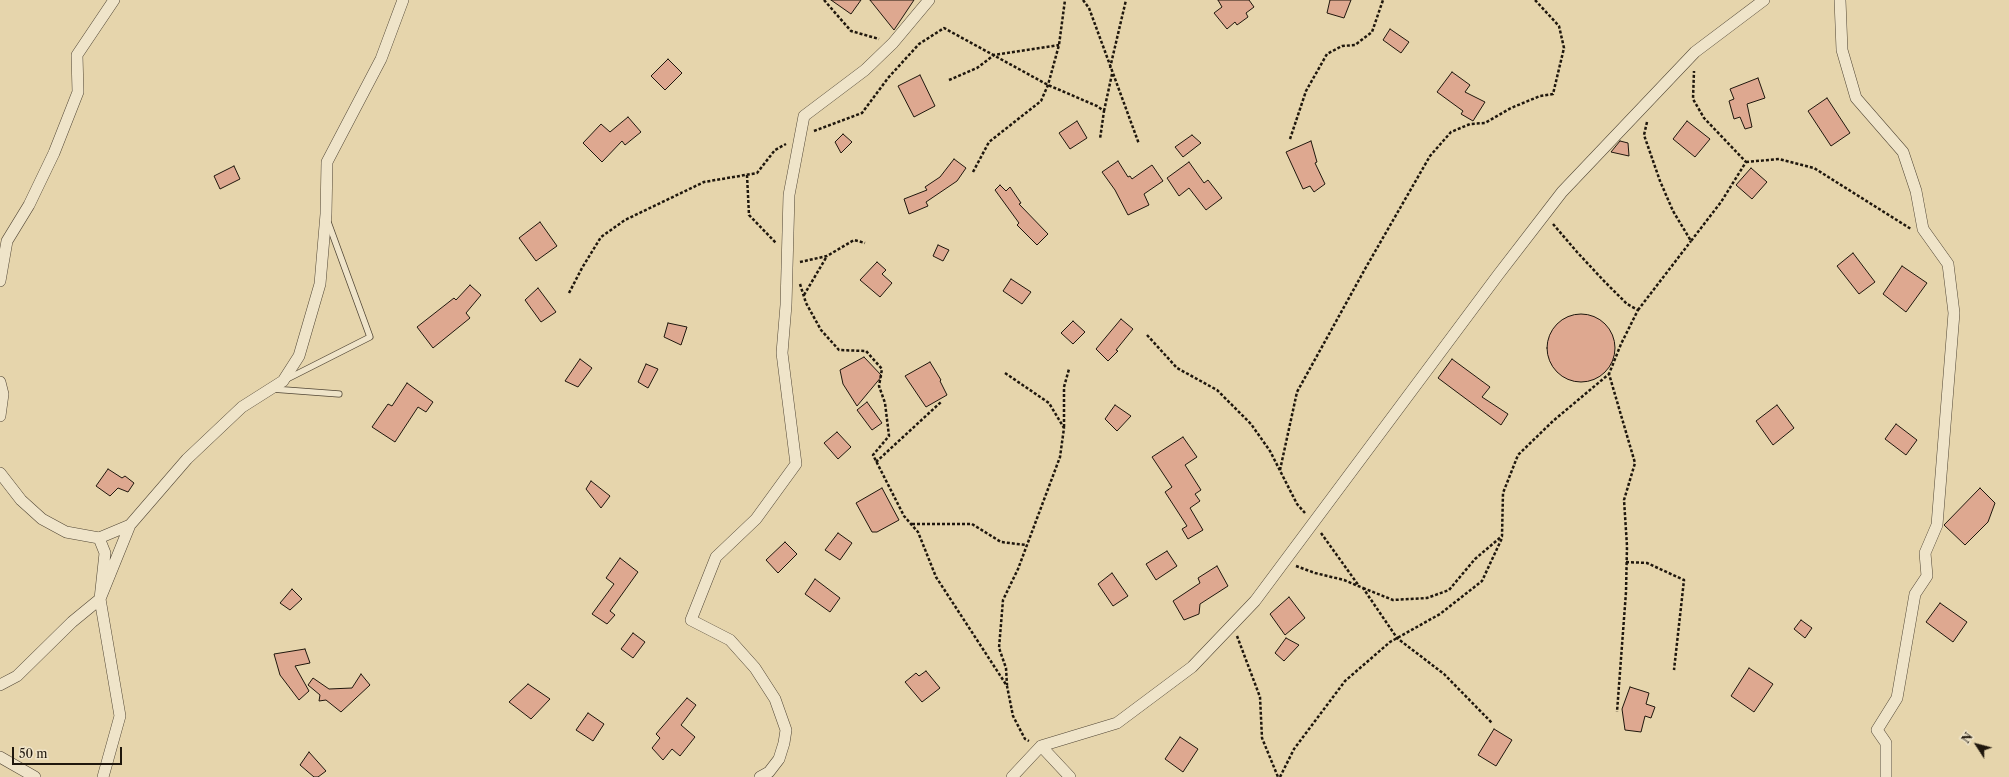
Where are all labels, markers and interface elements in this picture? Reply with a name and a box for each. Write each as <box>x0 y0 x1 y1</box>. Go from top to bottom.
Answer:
north arrow <box>1957 725 1997 765</box>
text: N <box>1959 730 1976 746</box>
scale bar <box>14 739 124 765</box>
text: 50 m <box>19 746 48 761</box>

